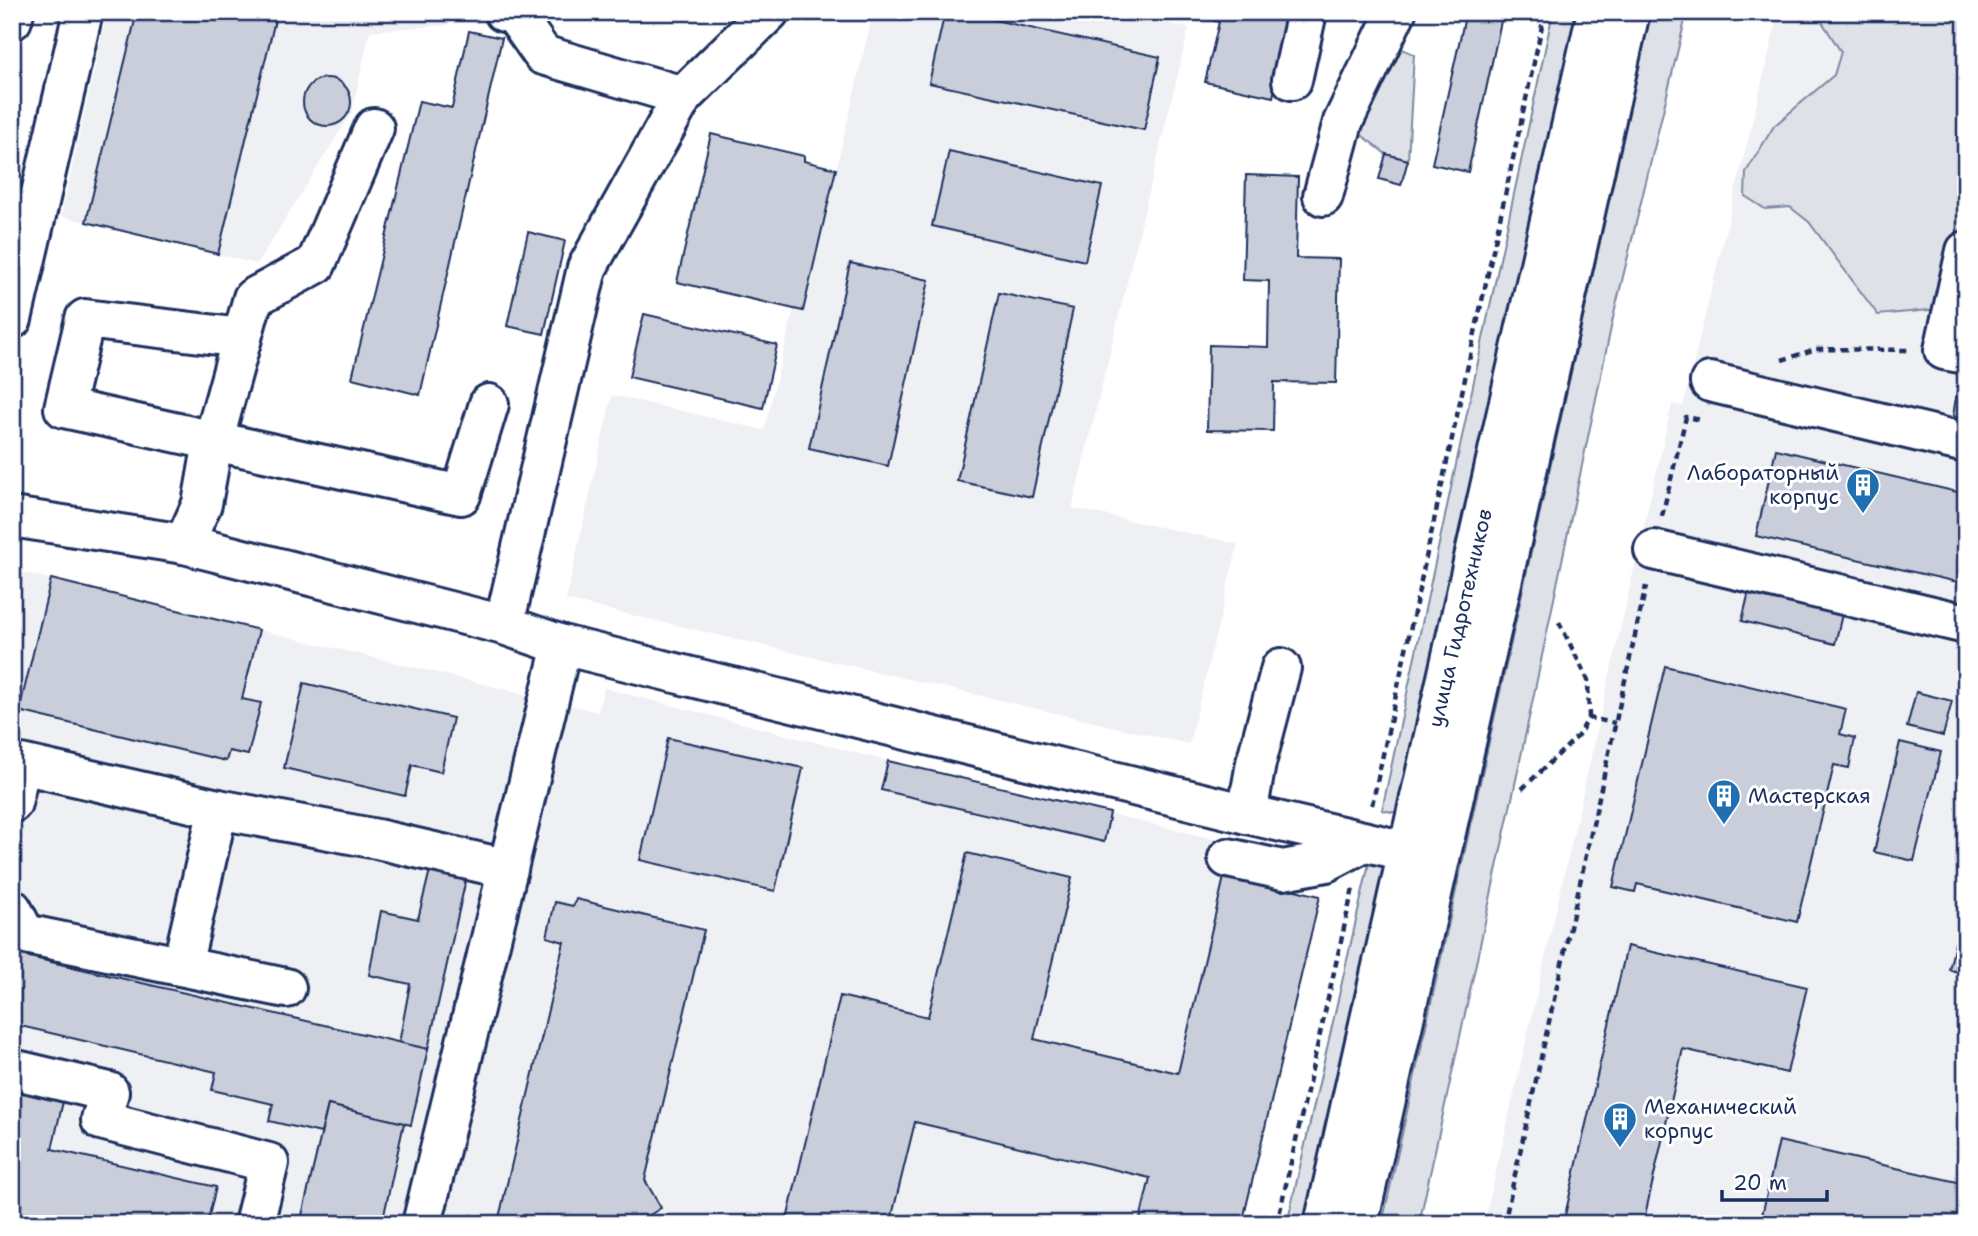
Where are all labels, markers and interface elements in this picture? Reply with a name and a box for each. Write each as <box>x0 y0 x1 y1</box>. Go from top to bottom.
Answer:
place label: Лабораторный корпус <box>1687 459 1839 511</box>
building icon: Лабораторный корпус <box>1844 466 1882 515</box>
street label: улица Гидротехников <box>1421 506 1499 730</box>
building icon: Мастерская <box>1705 777 1743 826</box>
place label: Мастерская <box>1748 782 1871 810</box>
place label: Механический корпус <box>1644 1093 1797 1145</box>
building icon: Механический корпус <box>1601 1100 1639 1149</box>
scale bar <box>1722 1159 1828 1203</box>
text: 20 m <box>1733 1169 1787 1197</box>

